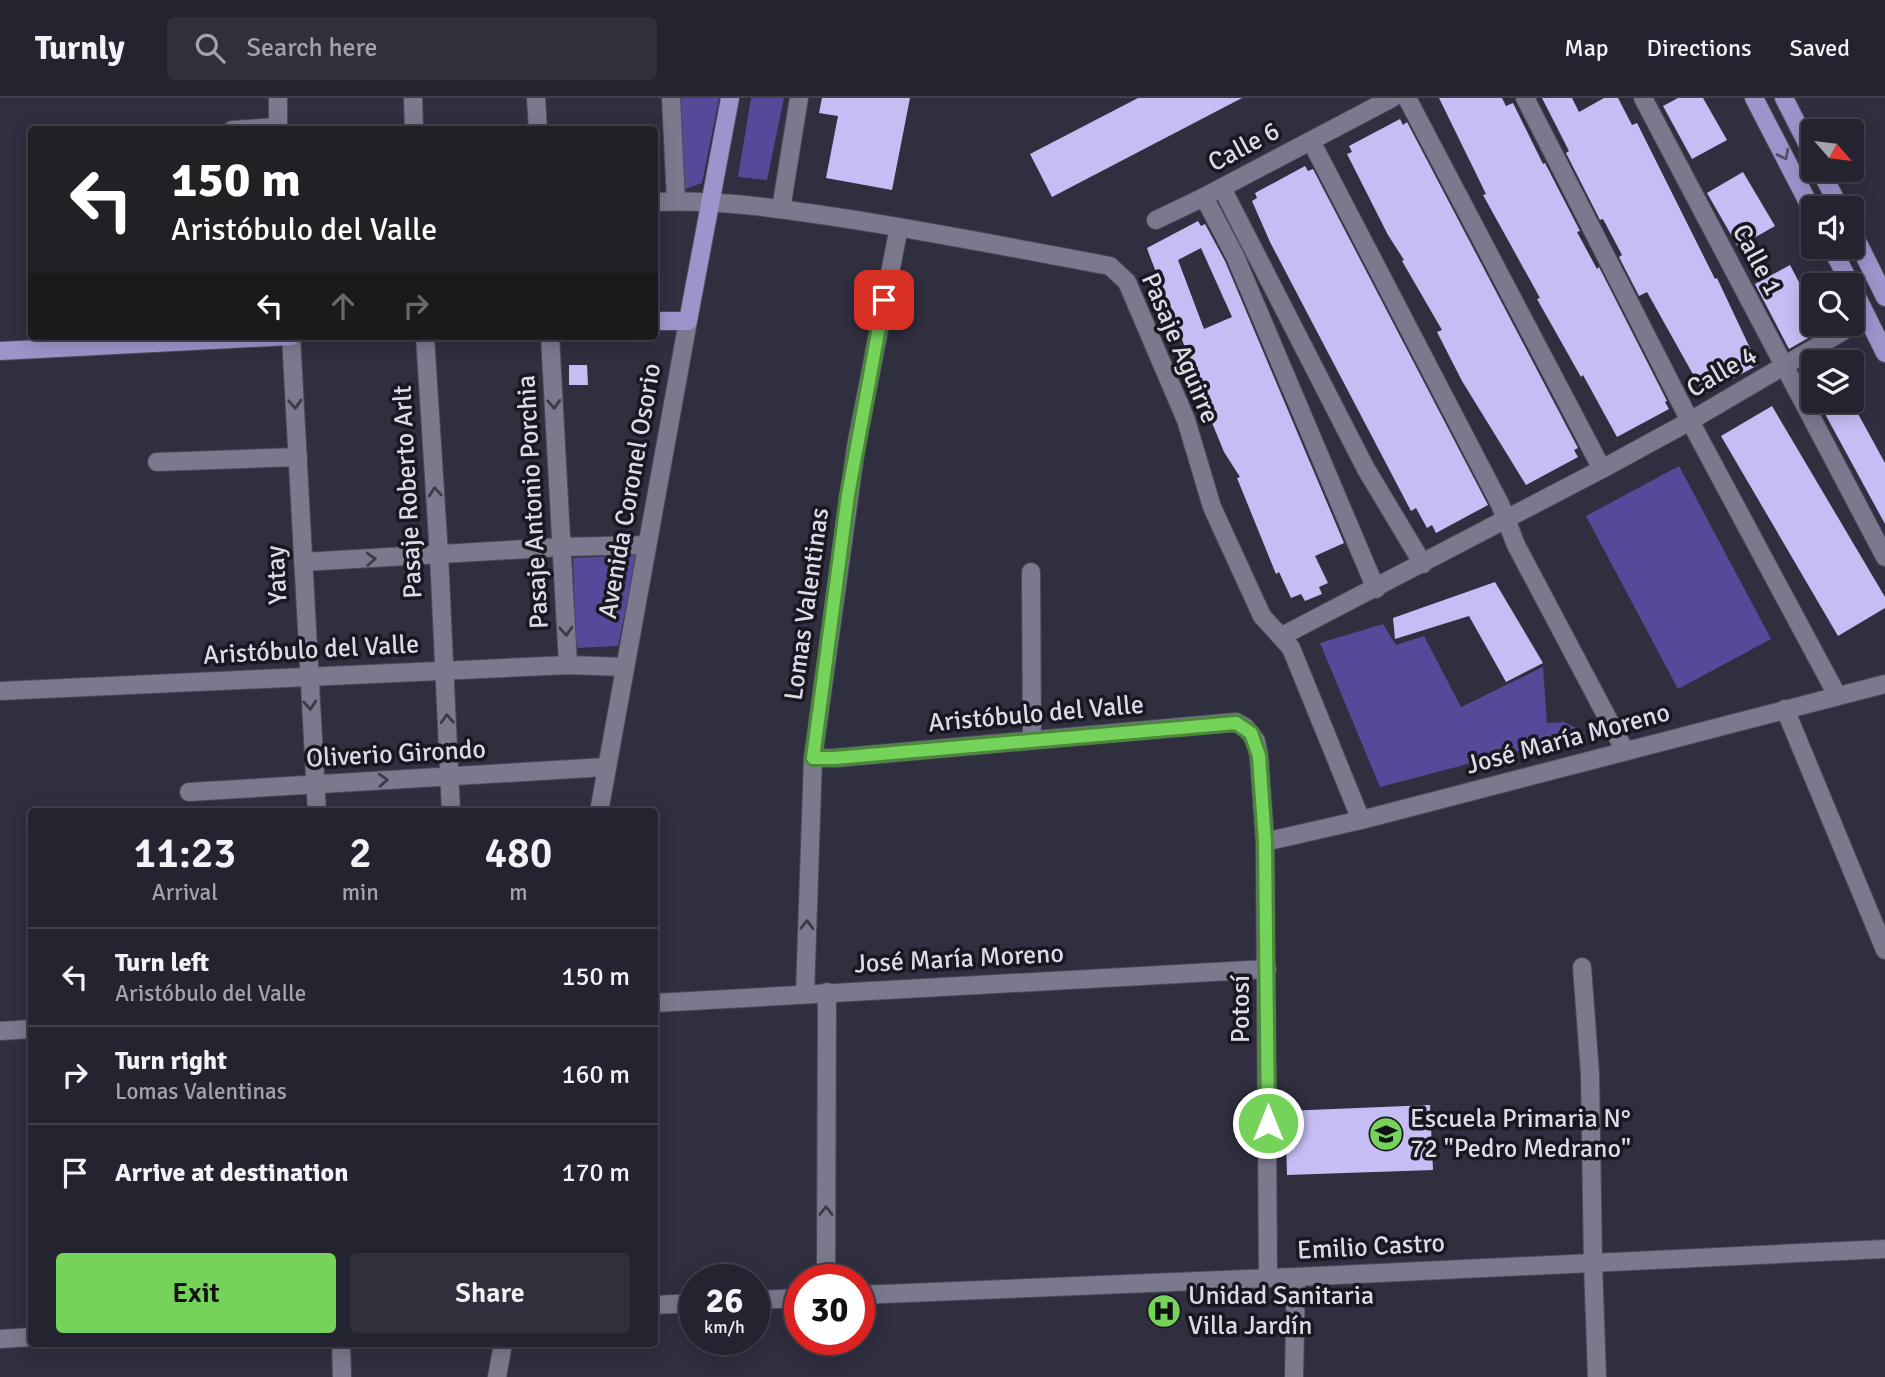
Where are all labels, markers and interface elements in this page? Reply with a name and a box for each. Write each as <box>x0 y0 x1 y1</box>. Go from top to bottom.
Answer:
search box <box>167 17 657 80</box>
text: Turnly <box>35 28 125 69</box>
icon: search <box>191 29 229 67</box>
text: Search here <box>247 32 378 64</box>
text: Map <box>1564 33 1609 63</box>
text: Directions <box>1647 33 1752 63</box>
text: Saved <box>1790 33 1850 63</box>
street label: Calle 6 <box>1203 115 1285 179</box>
north arrow <box>1801 119 1864 182</box>
map controls <box>1801 119 1864 413</box>
one-way arrow <box>1775 148 1789 160</box>
text: 150 m <box>171 150 301 210</box>
icon: left <box>56 154 147 245</box>
button: sound <box>1801 196 1864 259</box>
text: Aristóbulo del Valle <box>171 210 437 249</box>
street label: Calle 1 <box>1725 219 1789 301</box>
street label: Pasaje Aguirre <box>1134 268 1226 428</box>
pin <box>854 270 914 330</box>
button: search <box>1801 273 1864 336</box>
icon: arrive <box>865 281 903 319</box>
icon: left <box>251 287 289 325</box>
icon: ahead <box>324 287 362 325</box>
icon: right <box>397 287 435 325</box>
street label: Calle 4 <box>1681 339 1763 405</box>
button: layers <box>1801 350 1864 413</box>
street label: Avenida Coronel Osorio <box>592 361 668 621</box>
street label: Pasaje Antonio Porchia <box>510 374 556 630</box>
street label: Pasaje Roberto Arlt <box>386 385 430 599</box>
one-way arrow <box>287 399 302 410</box>
one-way arrow <box>546 399 561 410</box>
one-way arrow <box>428 486 443 497</box>
street label: Lomas Valentinas <box>778 506 836 702</box>
street label: Yatay <box>259 545 295 605</box>
one-way arrow <box>366 551 377 566</box>
one-way arrow <box>558 626 573 637</box>
street label: Aristóbulo del Valle <box>202 628 420 672</box>
street label: Aristóbulo del Valle <box>927 689 1145 739</box>
street label: José María Moreno <box>1463 696 1673 782</box>
one-way arrow <box>302 700 317 711</box>
one-way arrow <box>440 714 455 725</box>
street label: Oliverio Girondo <box>305 733 487 775</box>
one-way arrow <box>378 773 389 788</box>
text: 11:23 <box>134 828 236 879</box>
text: 2 <box>349 828 372 879</box>
text: 480 <box>484 828 552 879</box>
text: Arrival <box>152 878 218 907</box>
text: min <box>342 878 379 907</box>
text: m <box>509 878 528 907</box>
one-way arrow <box>799 919 815 930</box>
street label: José María Moreno <box>853 938 1065 980</box>
text: Turn left <box>115 947 209 979</box>
icon: left <box>56 958 94 996</box>
text: 150 m <box>561 961 630 993</box>
street label: Potosí <box>1225 975 1257 1043</box>
text: Aristóbulo del Valle <box>115 979 306 1008</box>
text: Turn right <box>115 1045 227 1077</box>
icon: right <box>56 1056 94 1094</box>
text: 160 m <box>561 1059 630 1091</box>
text: Lomas Valentinas <box>115 1077 287 1106</box>
position arrow <box>1231 1086 1305 1160</box>
place label: Escuela Primaria N° 72 "Pedro Medrano" <box>1410 1103 1631 1165</box>
school or university icon: Escuela Primaria N° 72 "Pedro Medrano" <box>1367 1115 1405 1153</box>
icon: arrive <box>56 1154 94 1192</box>
text: Arrive at destination <box>115 1157 348 1189</box>
text: 170 m <box>561 1157 630 1189</box>
one-way arrow <box>818 1205 834 1216</box>
street label: Emilio Castro <box>1296 1227 1446 1267</box>
button: Exit <box>56 1253 336 1333</box>
button: Share <box>350 1253 630 1333</box>
speed limit sign: 30 <box>784 1264 875 1355</box>
text: 26 <box>706 1279 743 1322</box>
place label: Unidad Sanitaria Villa Jardín <box>1188 1280 1374 1342</box>
hospital icon: Unidad Sanitaria Villa Jardín <box>1145 1292 1183 1330</box>
text: km/h <box>704 1316 745 1338</box>

